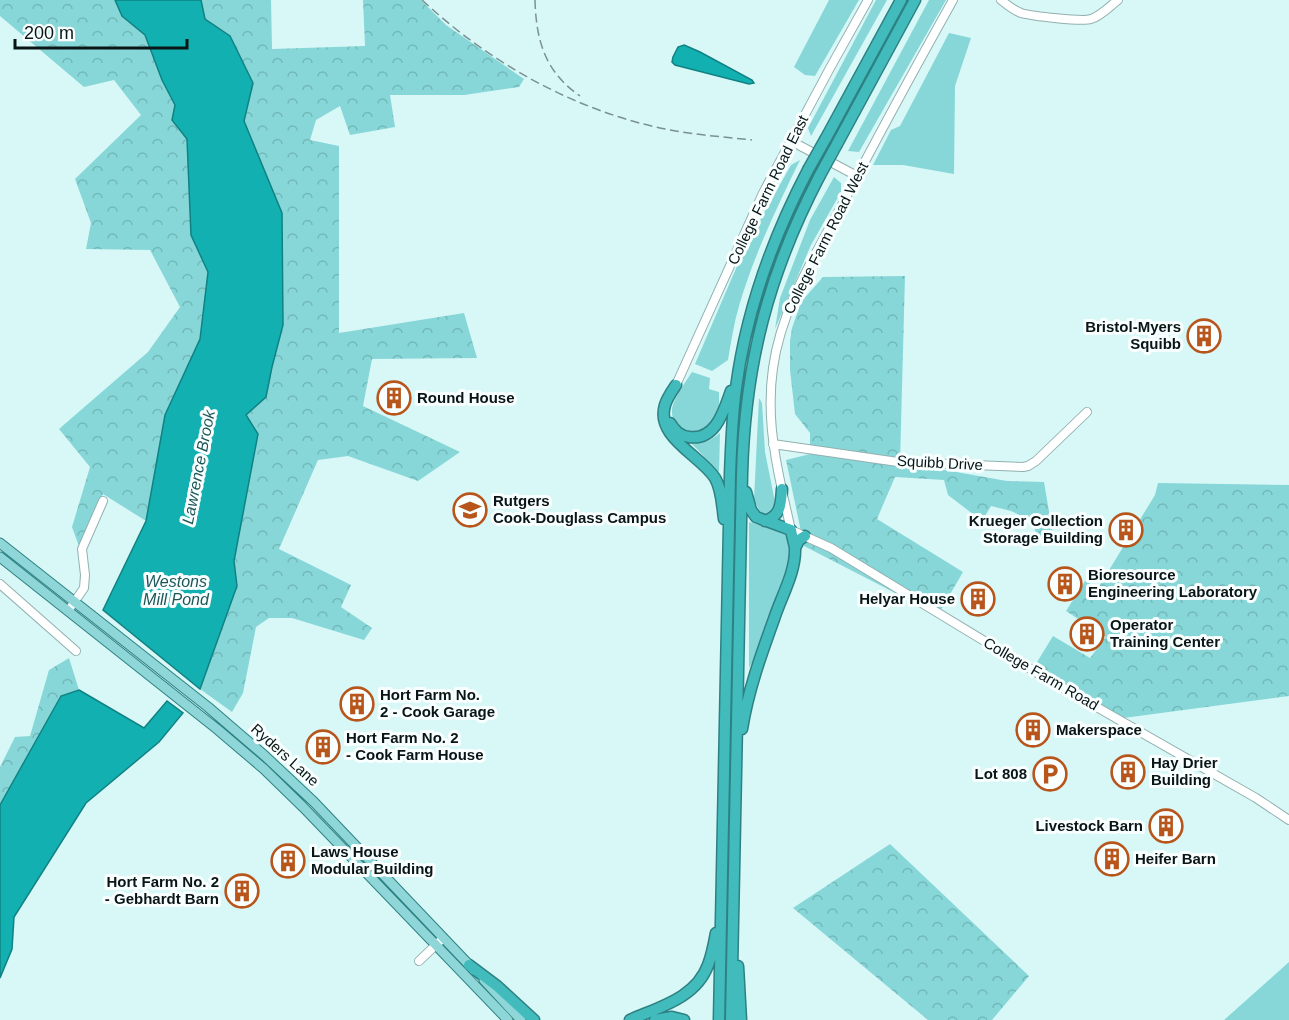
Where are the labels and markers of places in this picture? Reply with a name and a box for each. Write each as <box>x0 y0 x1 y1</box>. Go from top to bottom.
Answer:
place label: Bristol-Myers Squibb <box>1085 318 1181 352</box>
building icon: Bristol-Myers Squibb <box>1186 318 1222 354</box>
building icon: Round House <box>376 380 412 416</box>
place label: Round House <box>417 389 515 406</box>
school or university icon: Rutgers Cook-Douglass Campus <box>452 492 488 528</box>
place label: Rutgers Cook-Douglass Campus <box>493 492 666 526</box>
place label: Krueger Collection Storage Building <box>969 512 1103 546</box>
building icon: Krueger Collection Storage Building <box>1108 512 1144 548</box>
building icon: Bioresource Engineering Laboratory <box>1047 566 1083 602</box>
place label: Bioresource Engineering Laboratory <box>1088 566 1258 600</box>
building icon: Helyar House <box>960 581 996 617</box>
place label: Helyar House <box>859 590 955 607</box>
building icon: Operator Training Center <box>1069 616 1105 652</box>
place label: Operator Training Center <box>1110 616 1220 650</box>
building icon: Hort Farm No. 2 - Cook Garage <box>339 686 375 722</box>
place label: Hort Farm No. 2 - Cook Garage <box>380 686 495 720</box>
building icon: Makerspace <box>1015 712 1051 748</box>
place label: Makerspace <box>1056 721 1142 738</box>
building icon: Hort Farm No. 2 - Cook Farm House <box>305 729 341 765</box>
place label: Hort Farm No. 2 - Cook Farm House <box>346 729 484 763</box>
building icon: Hay Drier Building <box>1110 754 1146 790</box>
place label: Hay Drier Building <box>1151 754 1218 788</box>
parking icon: Lot 808 <box>1032 756 1068 792</box>
place label: Lot 808 <box>974 765 1027 782</box>
building icon: Livestock Barn <box>1148 808 1184 844</box>
place label: Livestock Barn <box>1035 817 1143 834</box>
building icon: Heifer Barn <box>1094 841 1130 877</box>
building icon: Laws House Modular Building <box>270 843 306 879</box>
place label: Laws House Modular Building <box>311 843 433 877</box>
place label: Heifer Barn <box>1135 850 1216 867</box>
place label: Hort Farm No. 2 - Gebhardt Barn <box>105 873 219 907</box>
building icon: Hort Farm No. 2 - Gebhardt Barn <box>224 873 260 909</box>

